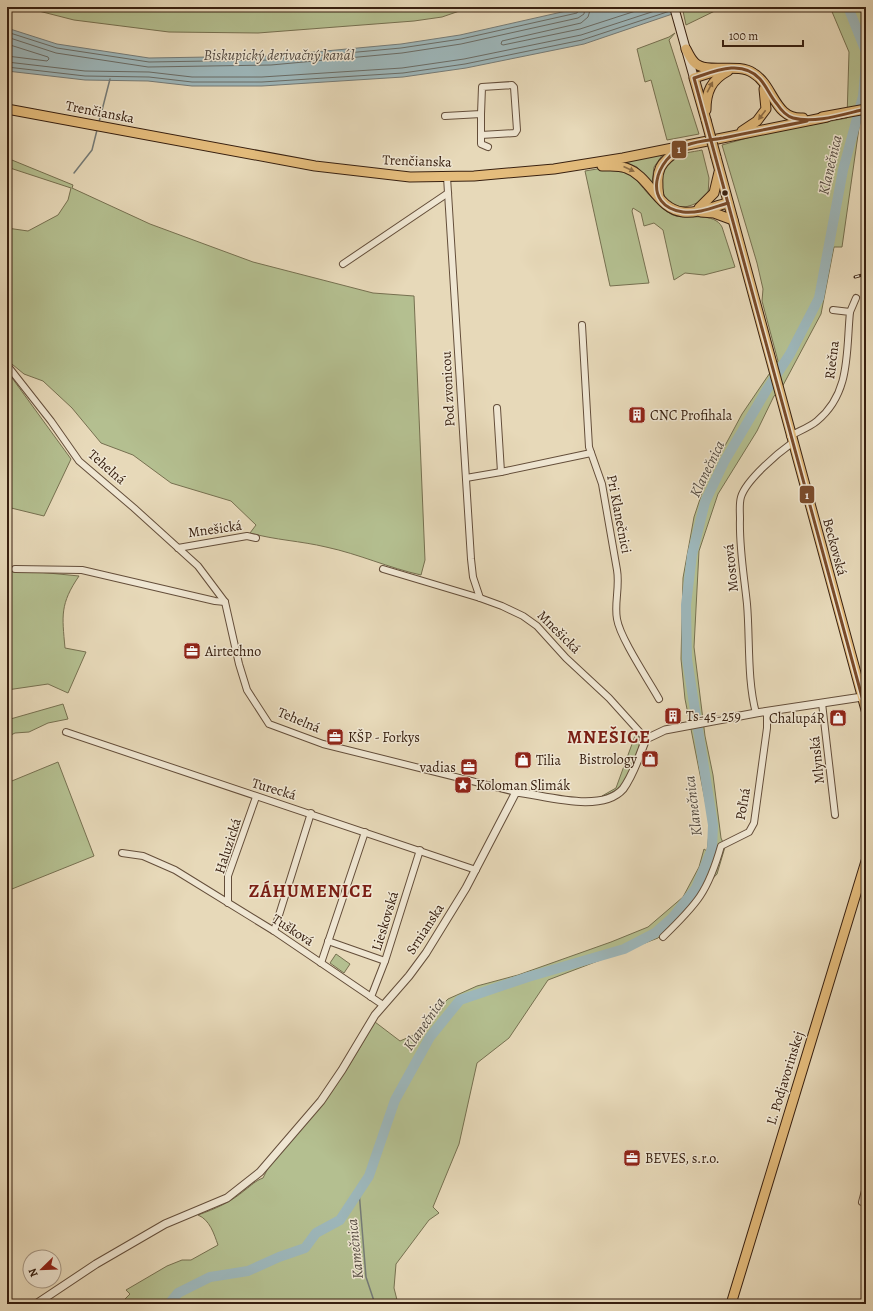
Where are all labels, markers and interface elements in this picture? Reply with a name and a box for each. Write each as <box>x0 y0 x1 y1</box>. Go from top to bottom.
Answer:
scale bar <box>723 22 803 48</box>
text: 100 m <box>729 28 758 44</box>
water label: Biskupický derivačný kanál <box>204 45 355 65</box>
one-way arrow <box>707 81 713 93</box>
street label: Trenčianska <box>64 96 136 128</box>
one-way arrow <box>758 109 766 120</box>
water label: Klanečnica <box>813 133 847 197</box>
line badge: 1 <box>671 140 687 159</box>
text: 1 <box>677 142 681 157</box>
street label: Trenčianska <box>382 150 452 172</box>
one-way arrow <box>623 166 634 172</box>
unlabelled marker <box>720 188 730 198</box>
street label: Riečna <box>820 339 844 380</box>
street label: Pod zvonicou <box>437 350 459 427</box>
building icon: CNC Profihala <box>627 405 647 425</box>
place label: CNC Profihala <box>650 406 733 425</box>
water label: Klanečnica <box>685 437 729 501</box>
street label: Tehelná <box>84 445 130 489</box>
street label: Pri Klanečnici <box>602 473 636 555</box>
line badge: 1 <box>799 485 815 504</box>
text: 1 <box>805 488 809 503</box>
street label: Mnešická <box>187 516 244 542</box>
street label: Beckovská <box>818 516 852 578</box>
street label: Mostová <box>719 543 743 593</box>
street label: Mnešická <box>533 606 585 658</box>
office icon: Airtechno <box>182 641 202 661</box>
place label: Airtechno <box>204 642 261 661</box>
street label: Tehelná <box>275 703 324 738</box>
building icon: Ts-45-259 <box>663 706 683 726</box>
place label: Ts-45-259 <box>686 707 741 726</box>
shop icon: ChalupáR <box>828 708 848 728</box>
place label: ChalupáR <box>769 709 825 728</box>
district label: MNEŠICE <box>567 725 651 749</box>
office icon: KŠP - Forkys <box>325 727 345 747</box>
place label: KŠP - Forkys <box>348 728 420 747</box>
street label: Mlynská <box>805 735 829 785</box>
shop icon: Bistrology <box>640 749 660 769</box>
shop icon: Tilia <box>513 750 533 770</box>
place label: Bistrology <box>579 750 638 769</box>
place label: Tilia <box>536 751 562 770</box>
office icon: vadias <box>459 757 479 777</box>
place label: vadias <box>419 758 456 777</box>
street label: Turecká <box>249 773 299 805</box>
water label: Klanečnica <box>679 774 707 837</box>
place icon: Koloman Slimák <box>453 775 473 795</box>
place label: Koloman Slimák <box>476 776 570 795</box>
street label: Poľná <box>731 786 755 822</box>
street label: Haluzická <box>210 815 246 876</box>
district label: ZÁHUMENICE <box>249 879 373 903</box>
street label: Lieskovská <box>367 888 403 953</box>
street label: Srnianska <box>401 899 449 958</box>
street label: Tušková <box>268 909 318 951</box>
water label: Klanečnica <box>398 993 450 1055</box>
street label: Ľ. Podjavorinskej <box>762 1029 808 1127</box>
office icon: BEVES, s.r.o. <box>622 1148 642 1168</box>
place label: BEVES, s.r.o. <box>645 1149 720 1168</box>
water label: Kamečnica <box>342 1218 368 1280</box>
north arrow <box>22 1249 62 1289</box>
text: N <box>25 1266 42 1279</box>

